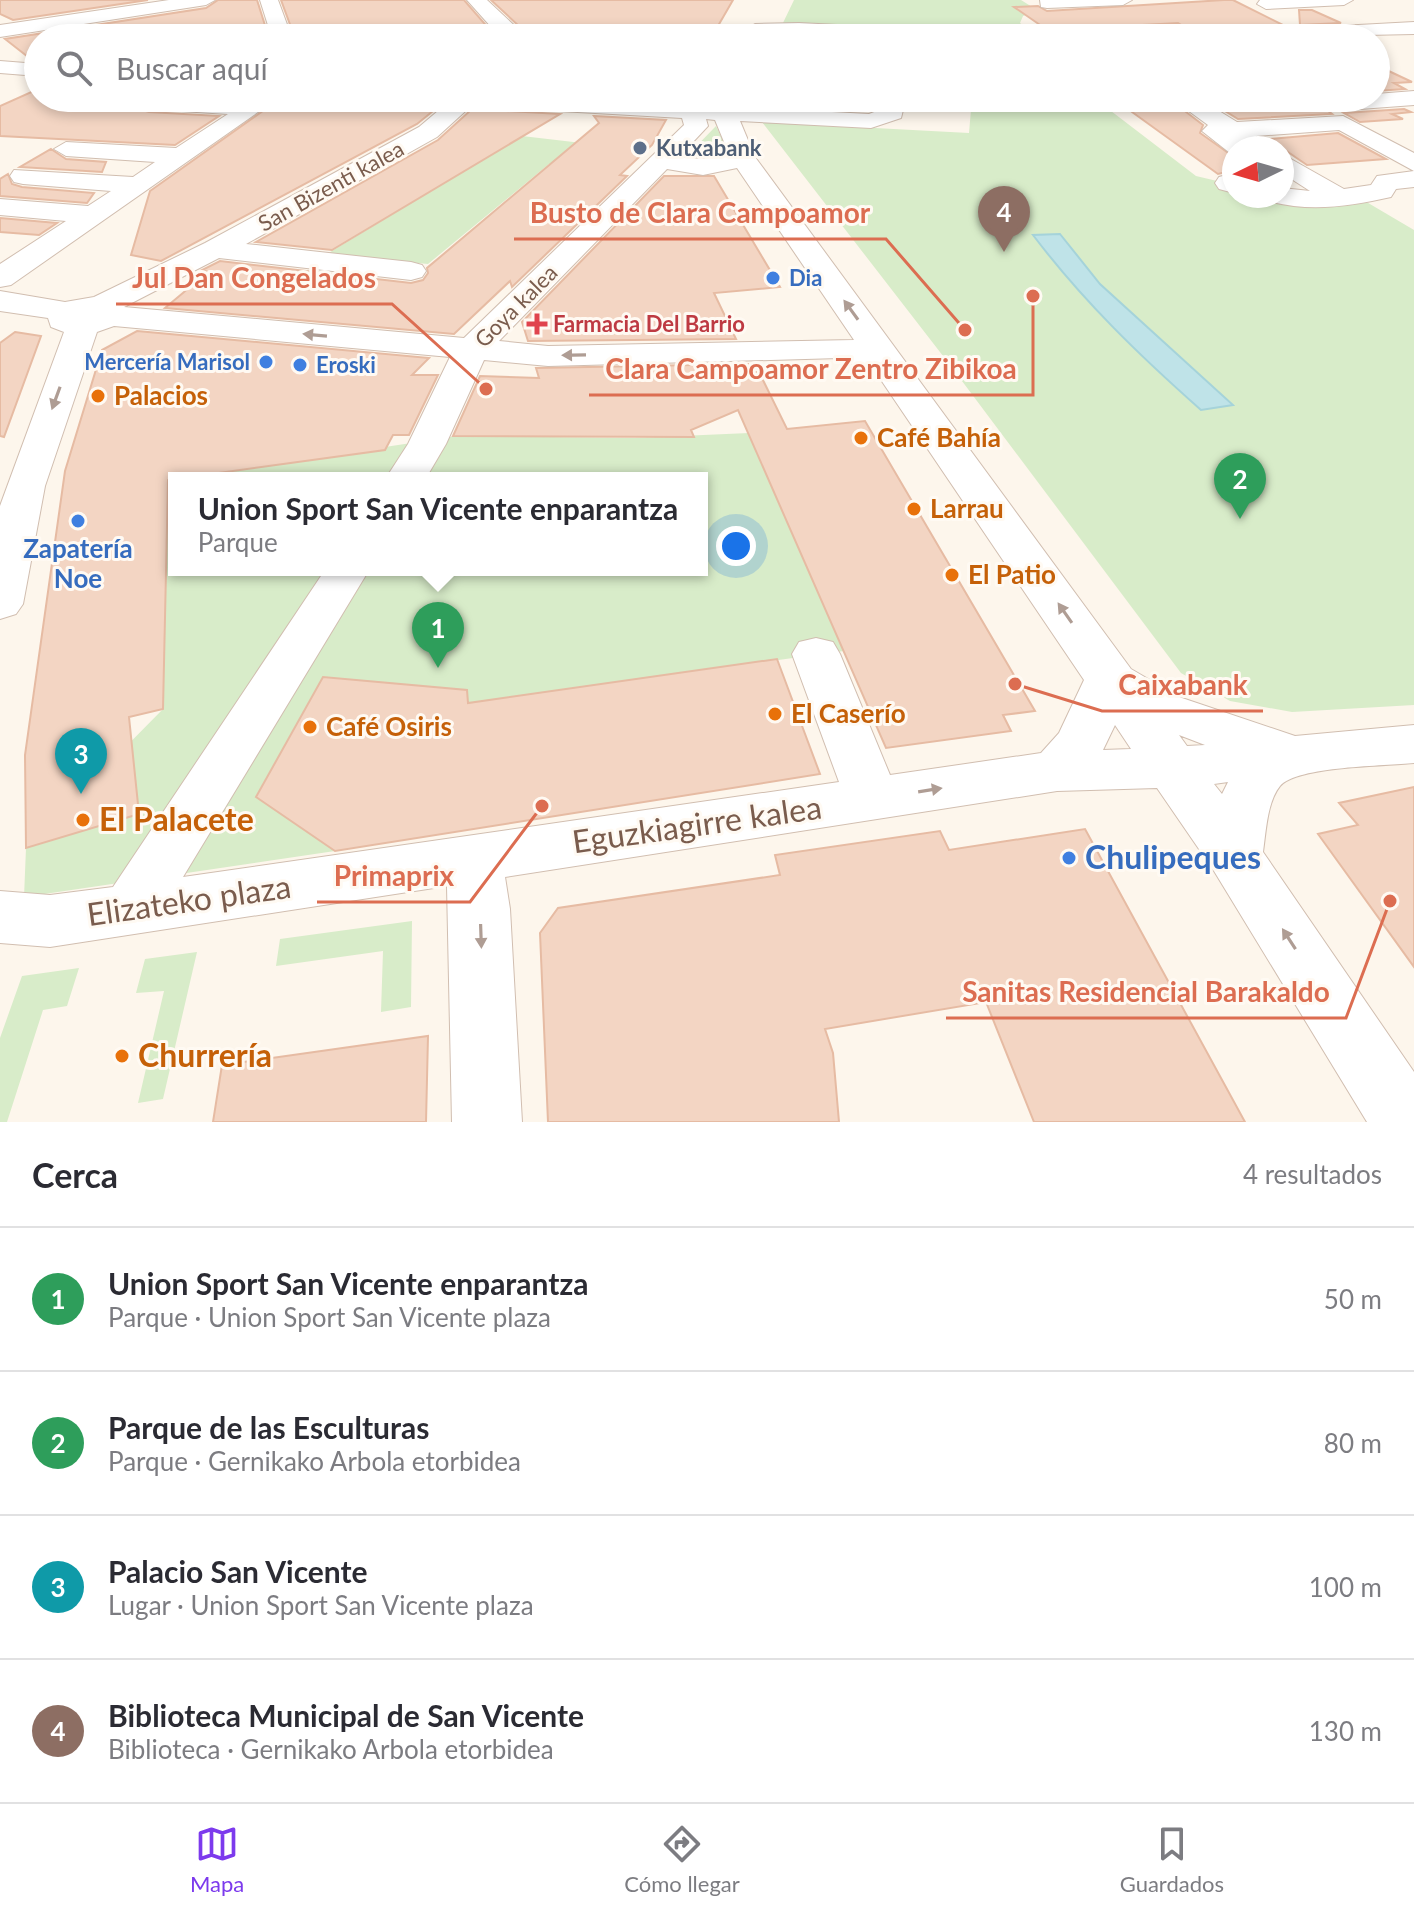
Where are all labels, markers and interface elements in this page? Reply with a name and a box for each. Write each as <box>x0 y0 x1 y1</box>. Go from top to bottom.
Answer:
search box <box>24 24 1390 112</box>
icon: search <box>52 46 96 90</box>
text: Buscar aquí <box>116 50 268 86</box>
street label: San Bizenti kalea <box>253 134 408 237</box>
place label: Kutxabank <box>656 134 762 161</box>
north arrow <box>1222 136 1294 208</box>
marker: Kutxabank <box>631 139 649 157</box>
pin: 4 <box>978 186 1030 252</box>
callout: Busto de Clara Campoamor <box>514 187 886 239</box>
text: Busto de Clara Campoamor <box>530 195 871 229</box>
callout: Jul Dan Congelados <box>116 252 392 304</box>
street label: Goya kalea <box>469 259 563 353</box>
text: Jul Dan Congelados <box>132 260 376 294</box>
place label: Dia <box>789 264 822 291</box>
marker: Dia <box>764 269 782 287</box>
one-way arrow <box>844 300 860 321</box>
place label: Farmacia Del Barrio <box>553 310 745 337</box>
marker: Farmacia Del Barrio <box>528 315 546 333</box>
one-way arrow <box>302 329 327 342</box>
callout: Clara Campoamor Zentro Zibikoa <box>589 343 1033 395</box>
place label: Mercería Marisol <box>84 348 250 375</box>
one-way arrow <box>561 349 586 361</box>
place label: Eroski <box>316 351 376 378</box>
text: Clara Campoamor Zentro Zibikoa <box>605 351 1017 385</box>
marker: Mercería Marisol <box>257 353 275 371</box>
marker: Eroski <box>291 356 309 374</box>
place label: Palacios <box>114 379 208 411</box>
one-way arrow <box>50 387 62 411</box>
marker: Palacios <box>89 387 107 405</box>
place label: Café Bahía <box>877 421 1001 453</box>
marker: Café Bahía <box>852 429 870 447</box>
pin: 2 <box>1214 453 1266 519</box>
popup <box>168 472 708 576</box>
text: Union Sport San Vicente enparantza <box>198 490 678 526</box>
place label: Larrau <box>930 492 1004 524</box>
marker: Larrau <box>905 500 923 518</box>
marker: Zapatería Noe <box>69 512 87 530</box>
text: Parque <box>198 526 278 558</box>
your location <box>716 526 756 566</box>
place label: Zapatería Noe <box>23 532 133 594</box>
place label: El Patio <box>968 558 1056 590</box>
marker: El Patio <box>943 566 961 584</box>
pin: 1 <box>412 602 464 668</box>
one-way arrow <box>1058 602 1073 623</box>
callout: Caixabank <box>1102 659 1263 711</box>
text: Caixabank <box>1118 667 1248 701</box>
place label: El Caserío <box>791 697 906 729</box>
marker: El Caserío <box>766 705 784 723</box>
place label: Café Osiris <box>326 710 452 742</box>
marker: Café Osiris <box>301 718 319 736</box>
pin: 3 <box>55 728 107 794</box>
one-way arrow <box>918 783 943 796</box>
street label: Eguzkiagirre kalea <box>570 787 824 860</box>
place label: El Palacete <box>99 799 254 838</box>
marker: El Palacete <box>74 811 92 829</box>
place label: Chulipeques <box>1085 837 1261 876</box>
marker: Chulipeques <box>1060 849 1078 867</box>
callout: Primaprix <box>317 850 470 902</box>
text: Primaprix <box>334 858 455 892</box>
street label: Elizateko plaza <box>84 866 293 933</box>
one-way arrow <box>474 924 487 949</box>
one-way arrow <box>1282 928 1296 950</box>
callout: Sanitas Residencial Barakaldo <box>946 966 1346 1018</box>
text: Sanitas Residencial Barakaldo <box>962 974 1330 1008</box>
place label: Churrería <box>138 1035 272 1074</box>
marker: Churrería <box>113 1047 131 1065</box>
text: Cerca <box>32 1154 118 1195</box>
text: 4 resultados <box>1243 1158 1382 1190</box>
text: Union Sport San Vicente enparantza <box>108 1265 588 1301</box>
text: 1 <box>50 1283 66 1315</box>
text: 50 m <box>1324 1283 1382 1315</box>
text: Parque · Union Sport San Vicente plaza <box>108 1301 551 1333</box>
text: Parque de las Esculturas <box>108 1409 429 1445</box>
text: 2 <box>50 1427 66 1459</box>
text: 80 m <box>1324 1427 1382 1459</box>
text: Parque · Gernikako Arbola etorbidea <box>108 1445 521 1477</box>
text: Palacio San Vicente <box>108 1553 368 1589</box>
text: 3 <box>50 1571 66 1603</box>
text: 100 m <box>1309 1571 1382 1603</box>
text: Lugar · Union Sport San Vicente plaza <box>108 1589 534 1621</box>
text: Biblioteca Municipal de San Vicente <box>108 1697 584 1733</box>
text: 4 <box>50 1715 66 1747</box>
text: 130 m <box>1309 1715 1382 1747</box>
text: Biblioteca · Gernikako Arbola etorbidea <box>108 1733 554 1765</box>
tab: Mapa <box>190 1822 244 1897</box>
tab: Cómo llegar <box>624 1822 740 1897</box>
tab: Guardados <box>1120 1822 1224 1897</box>

